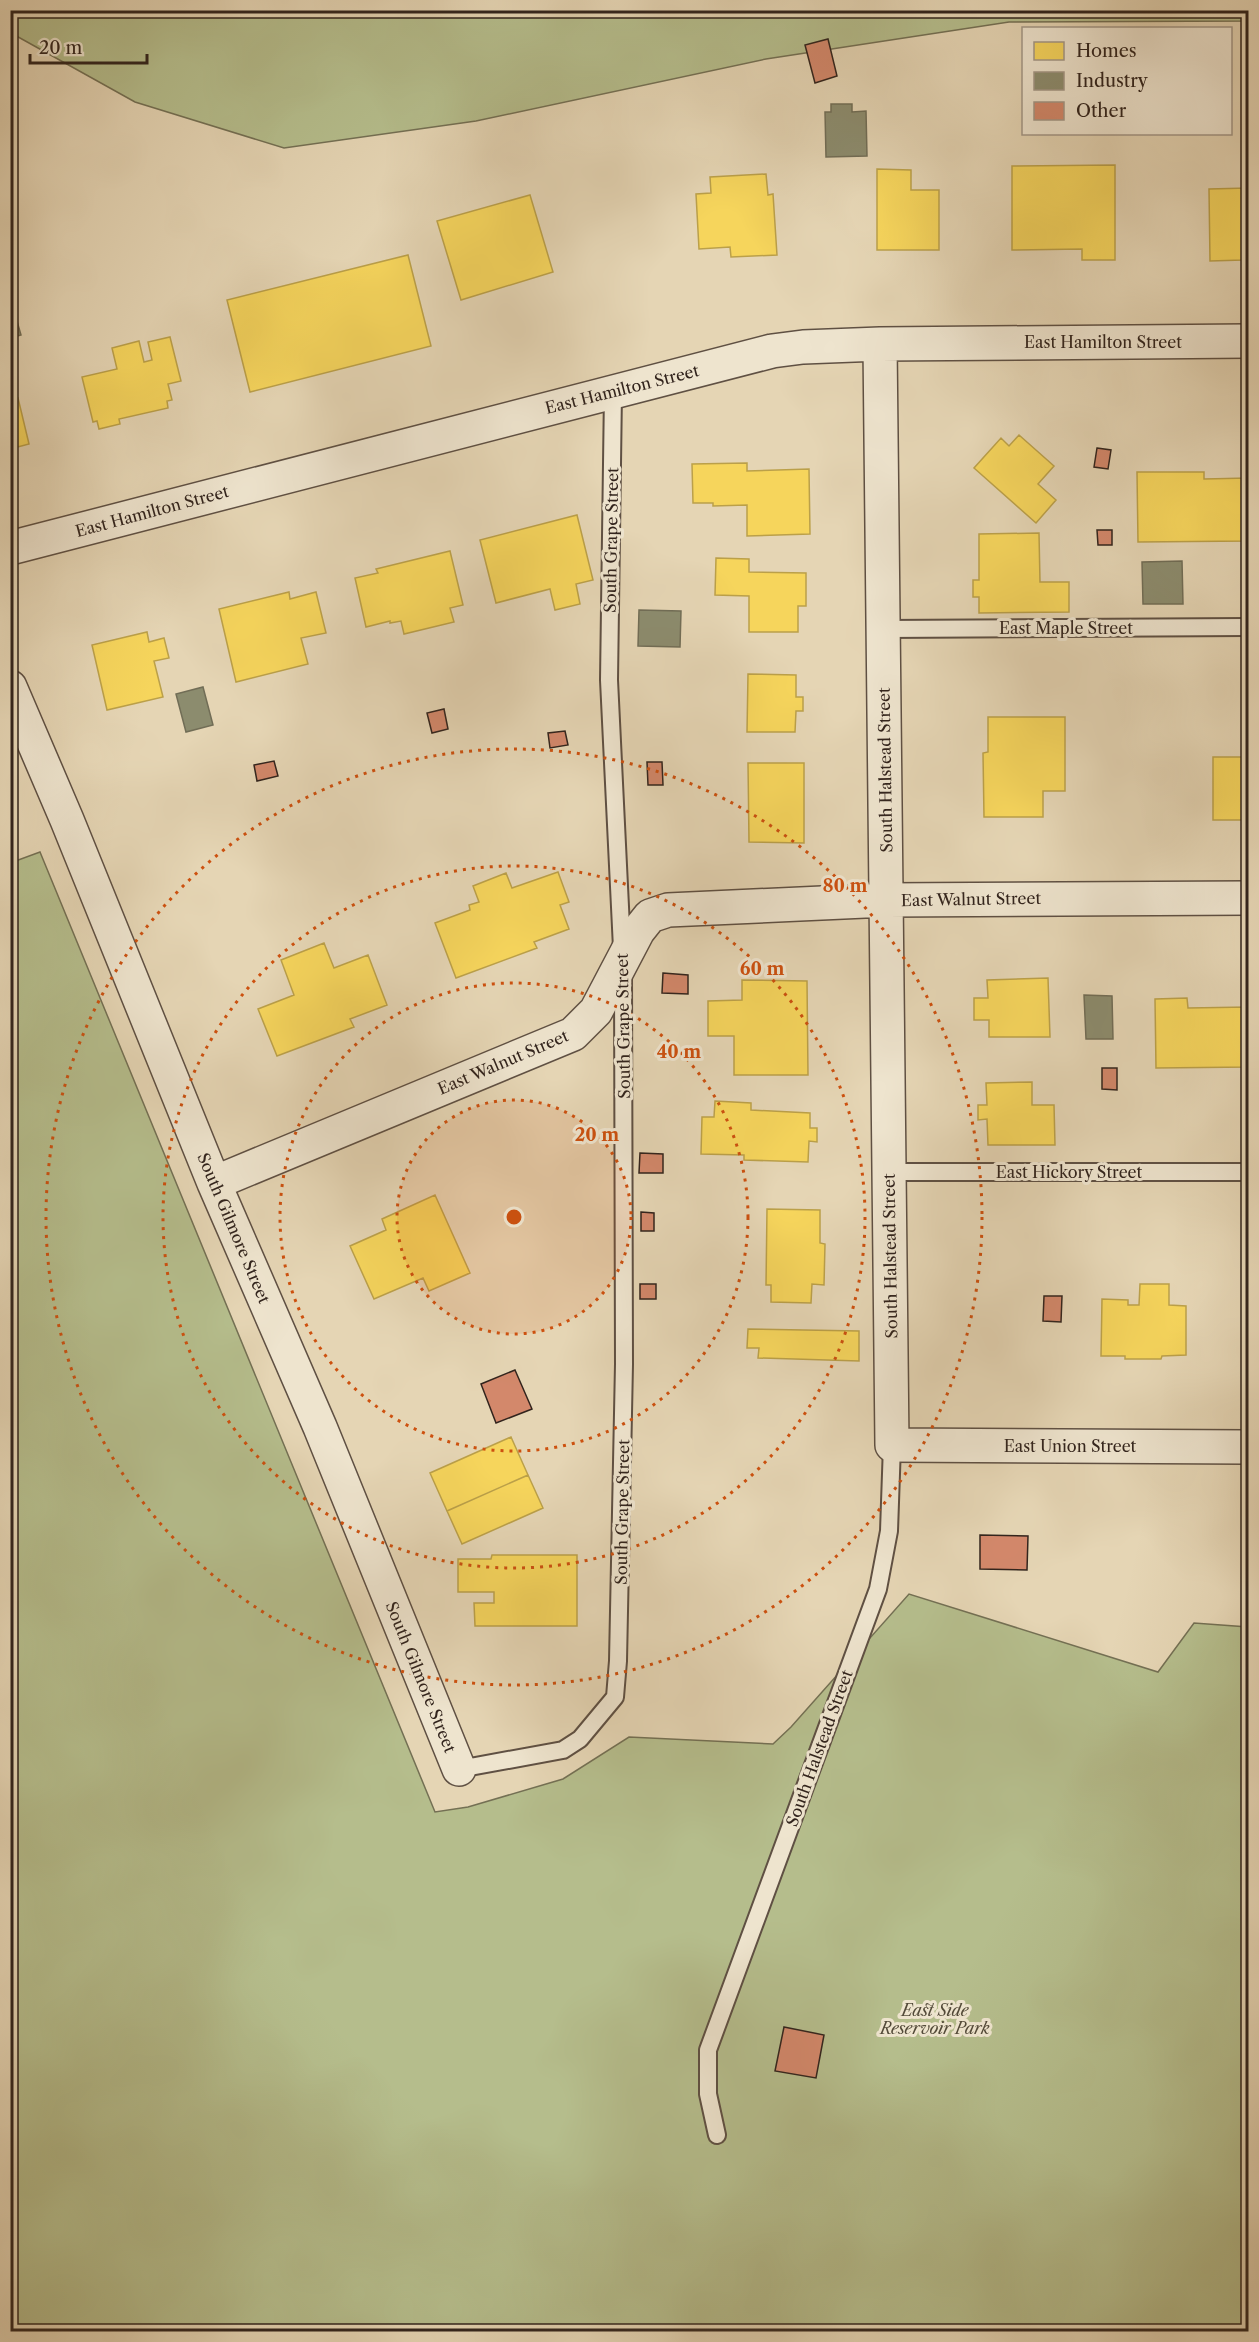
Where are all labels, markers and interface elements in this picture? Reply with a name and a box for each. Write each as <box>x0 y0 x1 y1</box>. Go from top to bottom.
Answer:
scale bar <box>30 27 147 65</box>
legend <box>1022 27 1232 135</box>
text: 20 m <box>39 37 83 59</box>
text: Homes <box>1076 40 1137 62</box>
text: Industry <box>1076 70 1149 92</box>
text: Other <box>1076 100 1127 122</box>
street label: East Hamilton Street <box>1024 332 1182 352</box>
street label: East Hamilton Street <box>543 360 701 418</box>
street label: South Grape Street <box>600 467 622 613</box>
street label: East Hamilton Street <box>73 481 231 541</box>
street label: East Maple Street <box>999 618 1133 638</box>
street label: South Halstead Street <box>874 687 896 853</box>
text: 80 m <box>822 875 868 897</box>
street label: East Walnut Street <box>901 888 1042 910</box>
street label: South Grape Street <box>612 953 634 1099</box>
text: 60 m <box>740 958 784 980</box>
street label: East Walnut Street <box>435 1025 572 1099</box>
text: 40 m <box>657 1041 701 1063</box>
text: 20 m <box>575 1124 619 1146</box>
street label: South Gilmore Street <box>193 1150 275 1307</box>
street label: East Hickory Street <box>996 1162 1143 1182</box>
street label: South Halstead Street <box>879 1173 901 1339</box>
centre of rings <box>504 1207 524 1227</box>
street label: East Union Street <box>1004 1436 1137 1456</box>
street label: South Grape Street <box>611 1439 633 1585</box>
street label: South Gilmore Street <box>381 1598 461 1756</box>
street label: South Halstead Street <box>781 1667 857 1829</box>
park label: East Side Reservoir Park <box>878 2000 990 2038</box>

